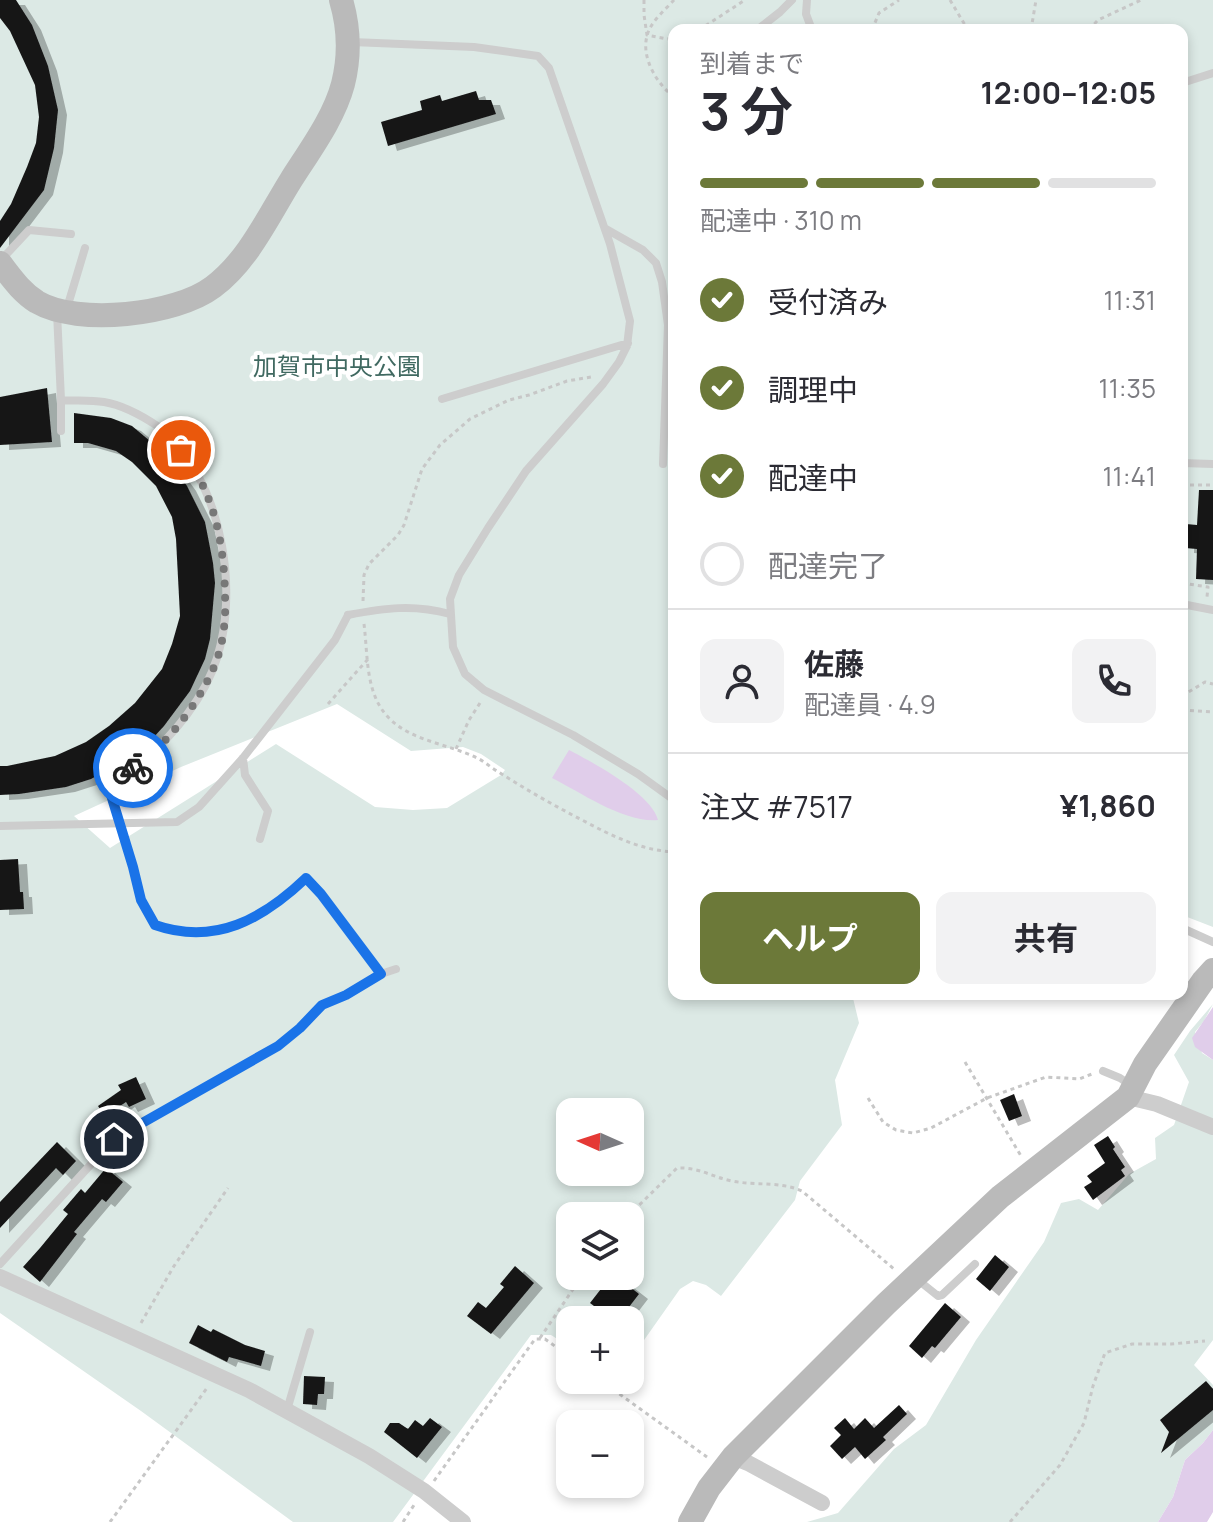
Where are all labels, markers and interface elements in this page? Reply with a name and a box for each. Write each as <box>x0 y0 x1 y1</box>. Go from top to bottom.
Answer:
text: 到着まで <box>700 45 804 81</box>
text: 12:00–12:05 <box>981 72 1156 113</box>
text: 3 分 <box>700 75 793 146</box>
text: 配達中 · 310 m <box>700 202 862 238</box>
icon: check <box>700 278 744 322</box>
text: 受付済み <box>768 281 888 322</box>
text: 11:31 <box>1103 282 1156 318</box>
park label: 加賀市中央公園 <box>253 349 421 382</box>
icon: check <box>700 366 744 410</box>
text: 調理中 <box>768 369 858 410</box>
text: 11:35 <box>1099 370 1156 406</box>
pin <box>147 416 215 484</box>
icon: bag <box>159 428 203 472</box>
icon: check <box>700 454 744 498</box>
text: 配達中 <box>768 457 858 498</box>
text: 11:41 <box>1102 458 1156 494</box>
text: 配達完了 <box>768 545 888 586</box>
button: person <box>700 639 784 723</box>
button: phone <box>1072 639 1156 723</box>
text: 佐藤 <box>804 643 864 684</box>
text: 配達員 · 4.9 <box>804 686 936 722</box>
courier <box>93 728 173 808</box>
icon: bike <box>111 746 155 790</box>
text: ¥1,860 <box>1060 785 1156 826</box>
text: 注文 #7517 <box>700 786 853 827</box>
button: ヘルプ <box>700 892 920 984</box>
button: 共有 <box>936 892 1156 984</box>
north arrow <box>556 1098 644 1186</box>
map controls <box>556 1098 644 1498</box>
pin <box>80 1105 148 1173</box>
icon: home <box>92 1117 136 1161</box>
button: layers <box>556 1202 644 1290</box>
button: + <box>556 1306 644 1394</box>
button: − <box>556 1410 644 1498</box>

